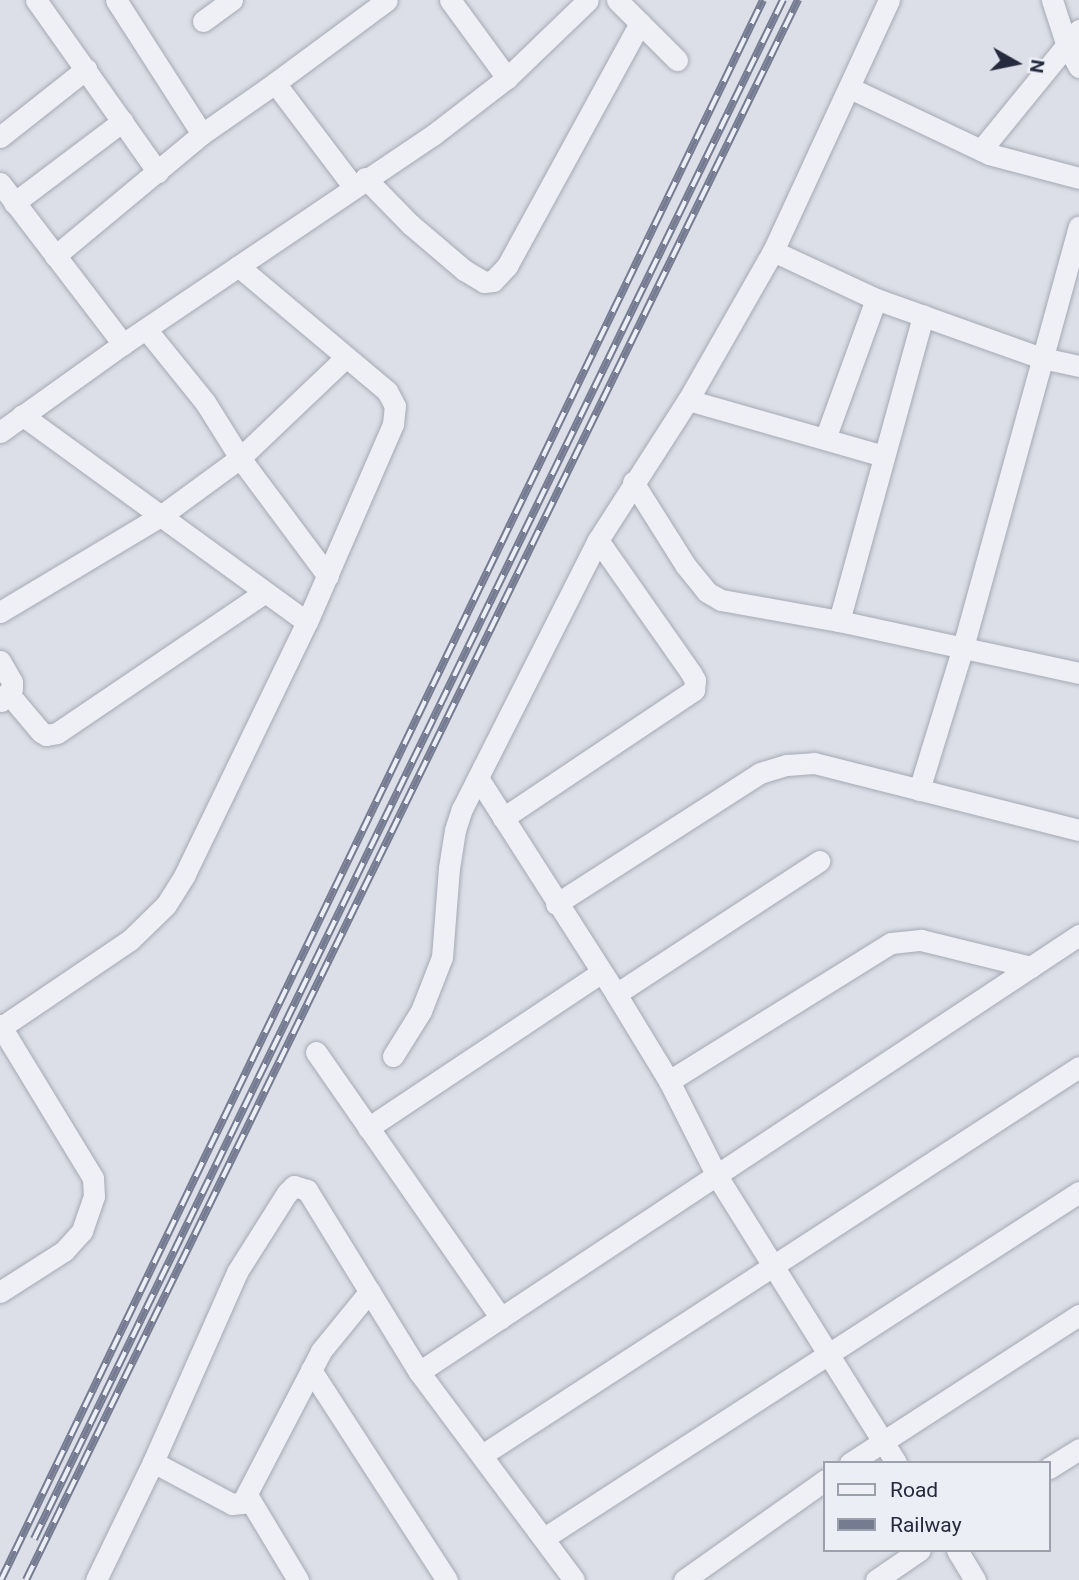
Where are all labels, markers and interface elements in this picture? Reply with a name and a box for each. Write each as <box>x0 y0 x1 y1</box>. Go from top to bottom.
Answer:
north arrow <box>981 28 1051 98</box>
text: N <box>1025 58 1050 75</box>
legend <box>824 1461 1051 1552</box>
text: Road <box>890 1478 938 1502</box>
text: Railway <box>890 1513 962 1537</box>

